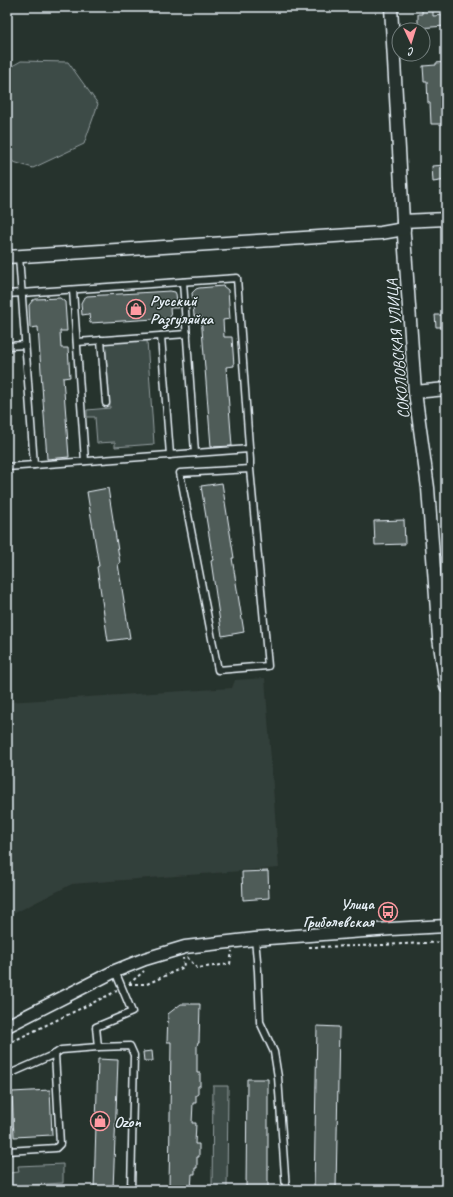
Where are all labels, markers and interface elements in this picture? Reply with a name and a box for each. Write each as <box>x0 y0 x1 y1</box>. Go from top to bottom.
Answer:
north arrow <box>391 22 431 62</box>
text: С <box>407 45 415 59</box>
street label: СОКОЛОВСКАЯ УЛИЦА <box>382 277 414 420</box>
place label: Русский Разгуляйка <box>150 291 215 329</box>
shop icon: Русский Разгуляйка <box>125 298 147 320</box>
place label: Улица Гриболевская <box>303 894 375 932</box>
bus stop icon: Улица Гриболевская <box>377 901 399 923</box>
shop icon: Ozon <box>89 1110 111 1132</box>
place label: Ozon <box>114 1112 141 1132</box>

